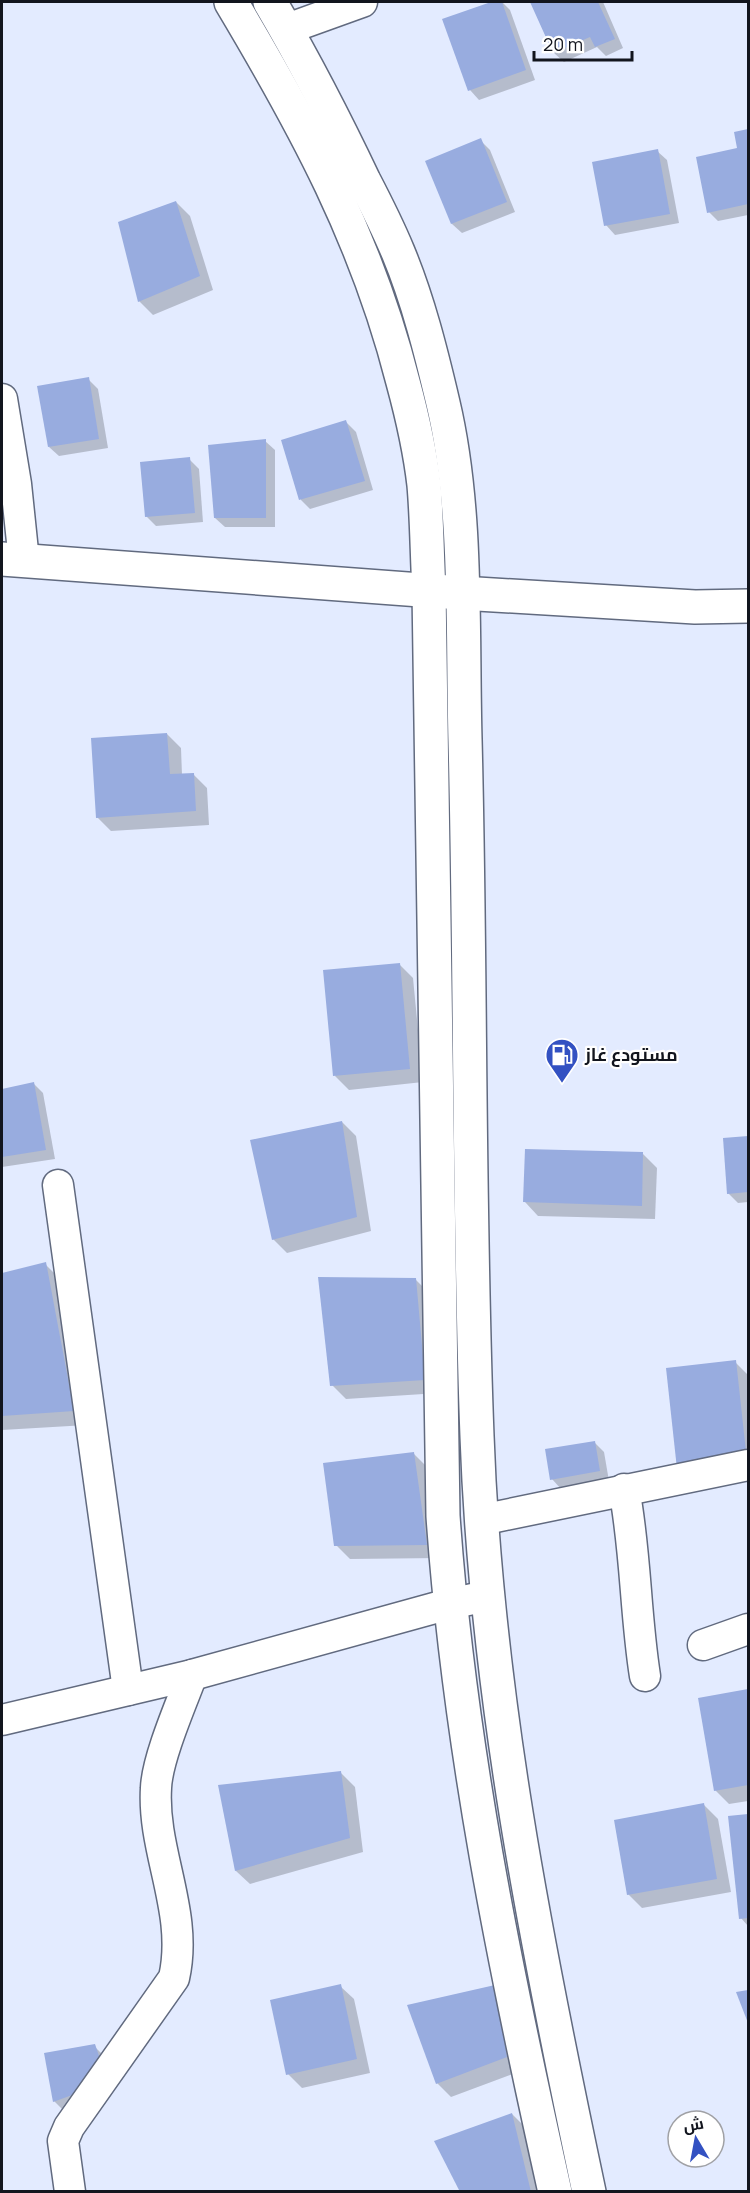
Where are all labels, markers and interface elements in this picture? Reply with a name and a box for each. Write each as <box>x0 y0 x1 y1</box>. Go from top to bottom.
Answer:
scale bar <box>534 24 632 62</box>
text: 20 m <box>543 32 583 56</box>
fuel station icon: مستودع غاز <box>544 1037 580 1084</box>
place label: مستودع غاز <box>584 1042 678 1067</box>
north arrow <box>666 2109 726 2169</box>
text: ش <box>681 2112 705 2137</box>

